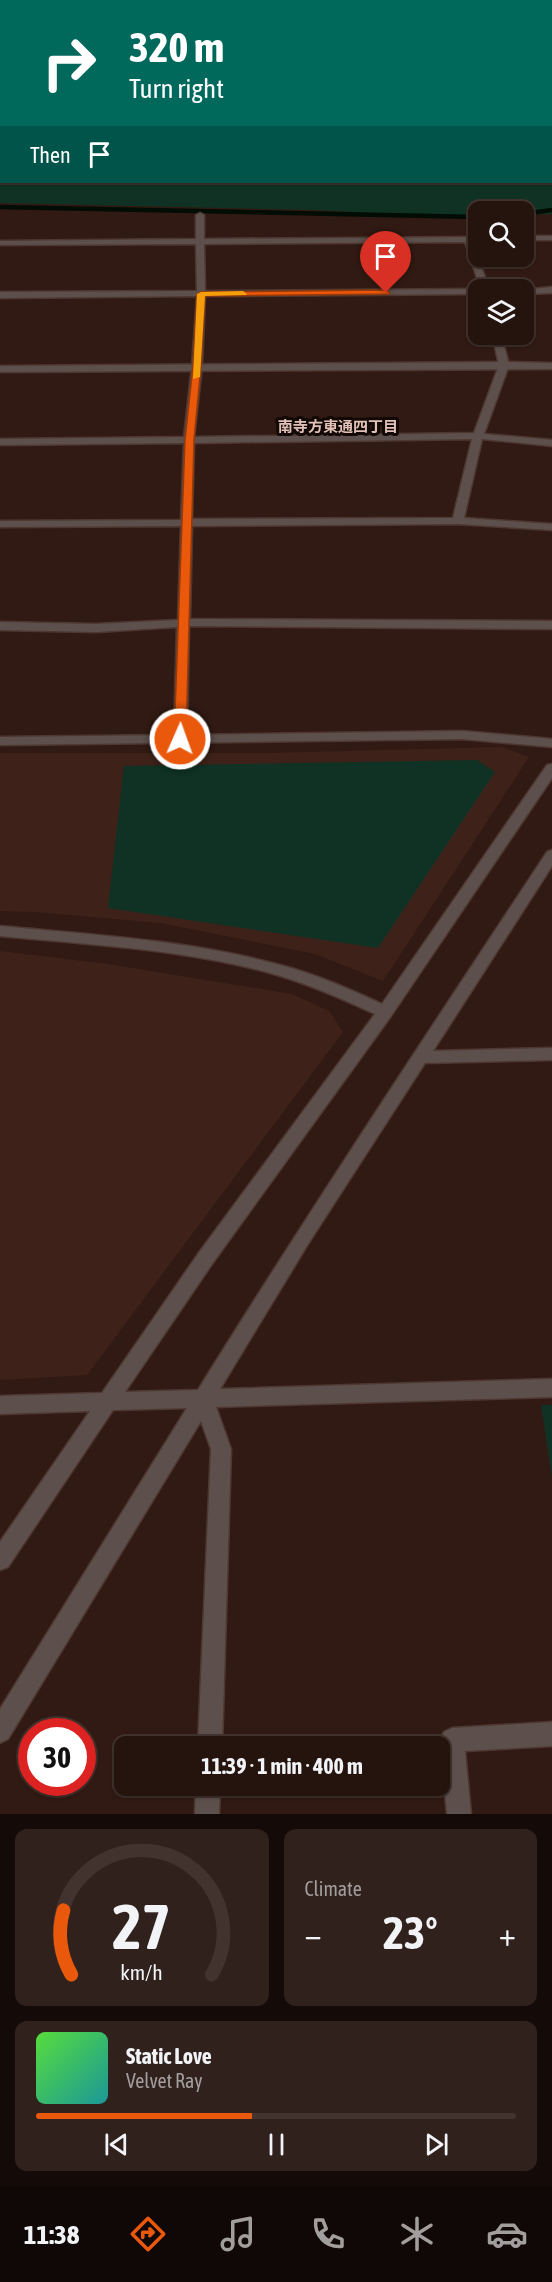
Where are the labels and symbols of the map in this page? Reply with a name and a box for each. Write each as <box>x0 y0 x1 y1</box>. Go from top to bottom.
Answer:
pin <box>360 231 411 293</box>
district label: 南寺方東通四丁目 <box>278 418 398 435</box>
position arrow <box>148 707 212 771</box>
speed limit sign: 30 <box>18 1718 96 1796</box>

